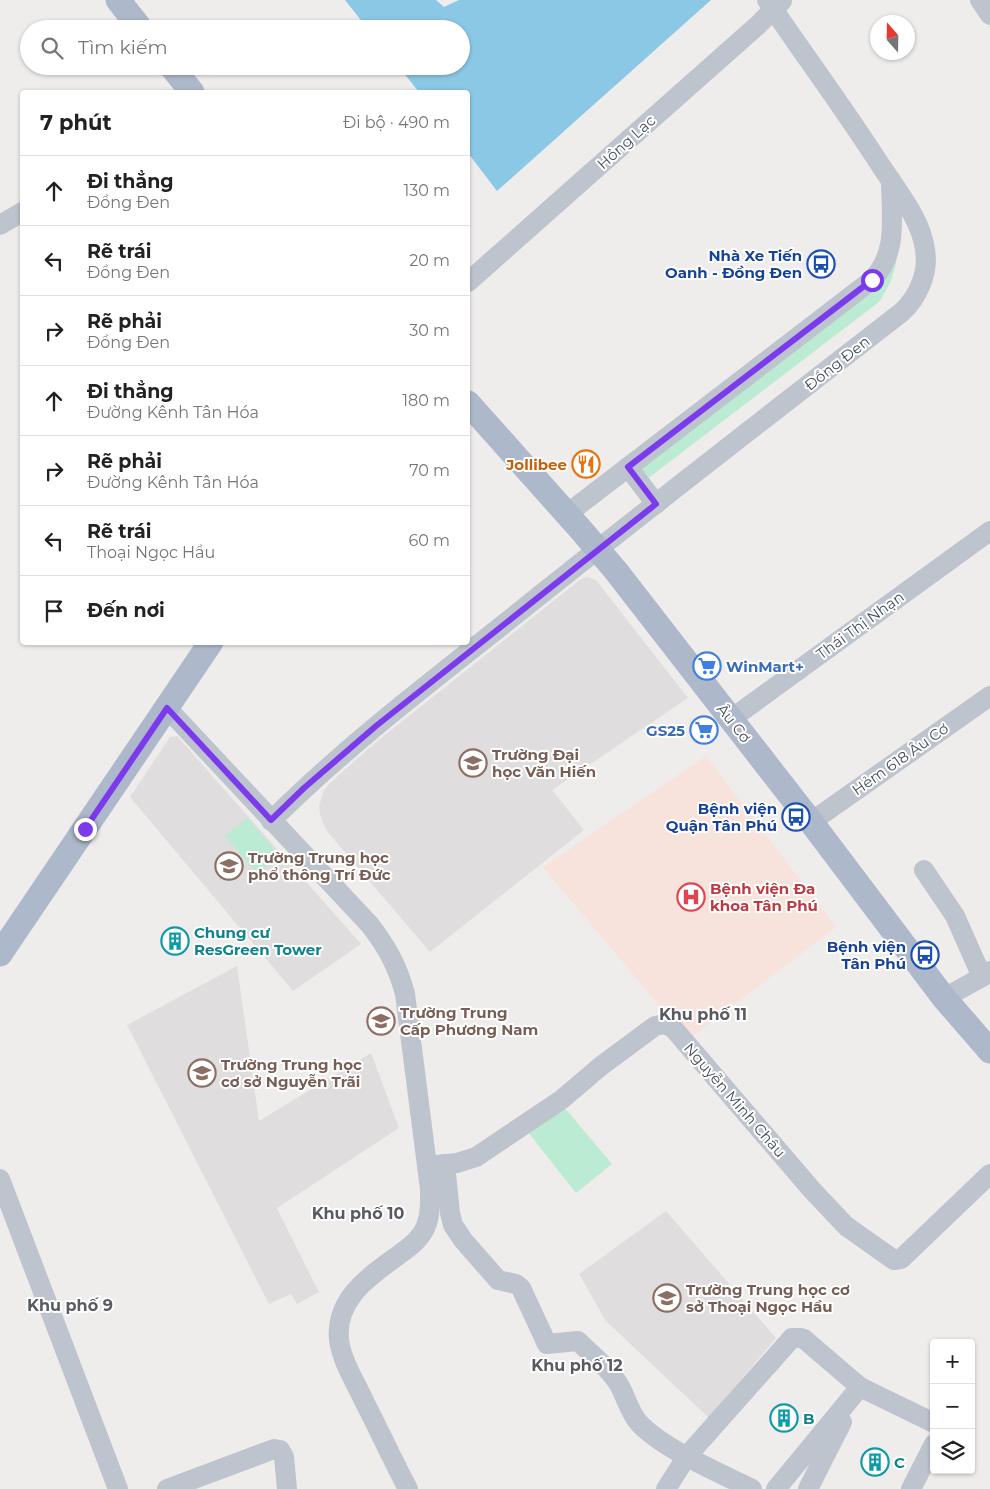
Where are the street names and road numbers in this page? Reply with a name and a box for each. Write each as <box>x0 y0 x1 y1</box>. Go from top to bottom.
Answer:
street label: Hồng Lạc <box>593 111 659 173</box>
street label: Đồng Đen <box>800 332 874 394</box>
street label: Thái Thị Nhạn <box>813 587 907 663</box>
street label: Âu Cơ <box>713 700 755 746</box>
street label: Hẻm 618 Âu Cơ <box>848 719 952 799</box>
street label: Nguyễn Minh Châu <box>680 1039 790 1161</box>

